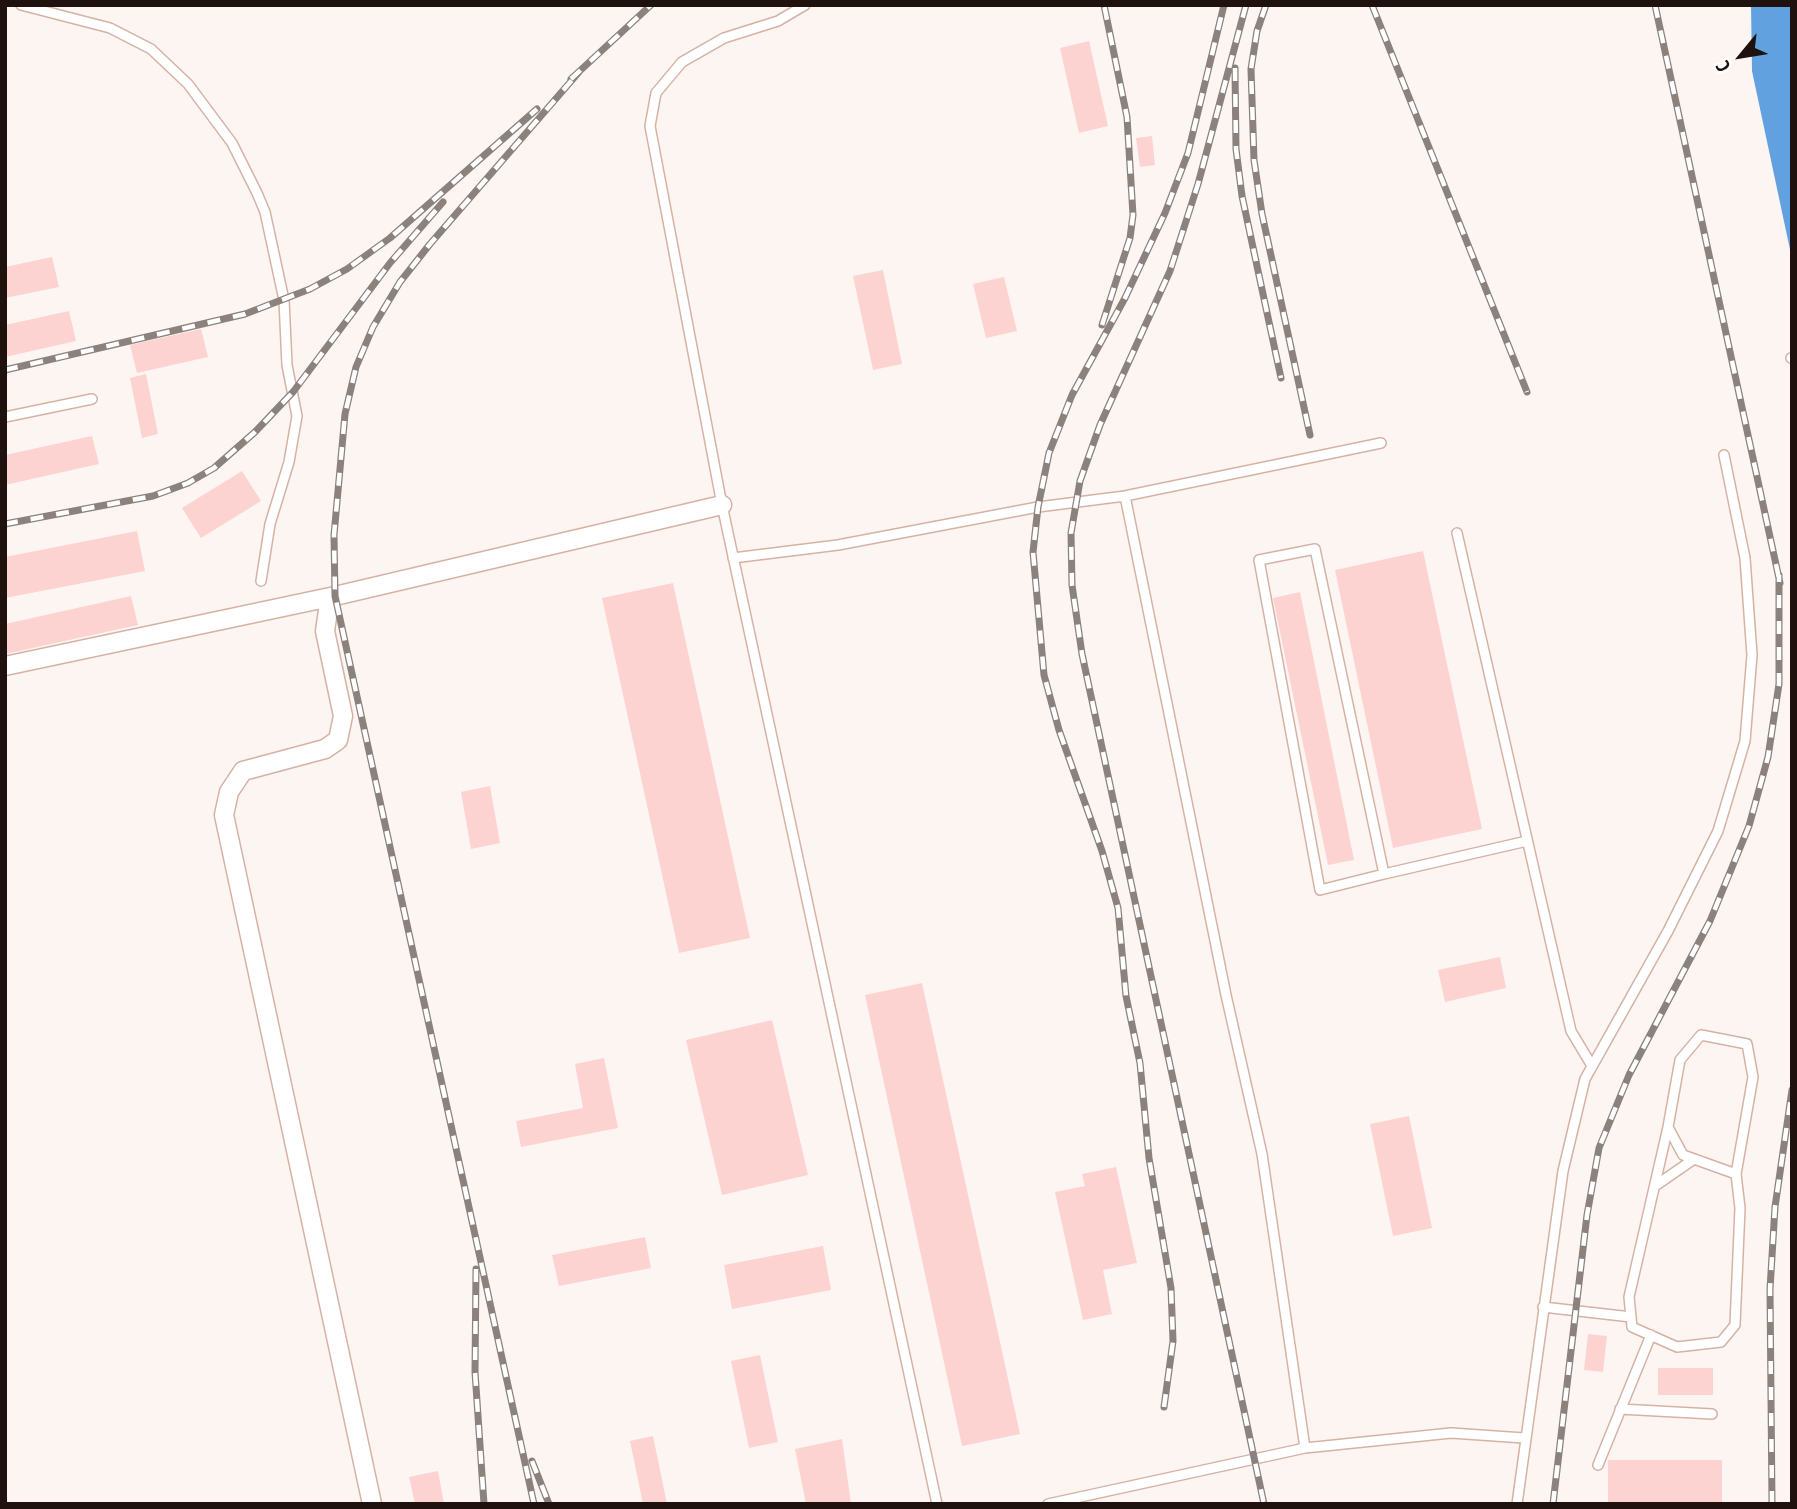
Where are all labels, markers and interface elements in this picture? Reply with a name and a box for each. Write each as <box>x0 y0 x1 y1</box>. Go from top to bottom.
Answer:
north arrow <box>1706 21 1776 91</box>
text: С <box>1710 57 1735 76</box>

